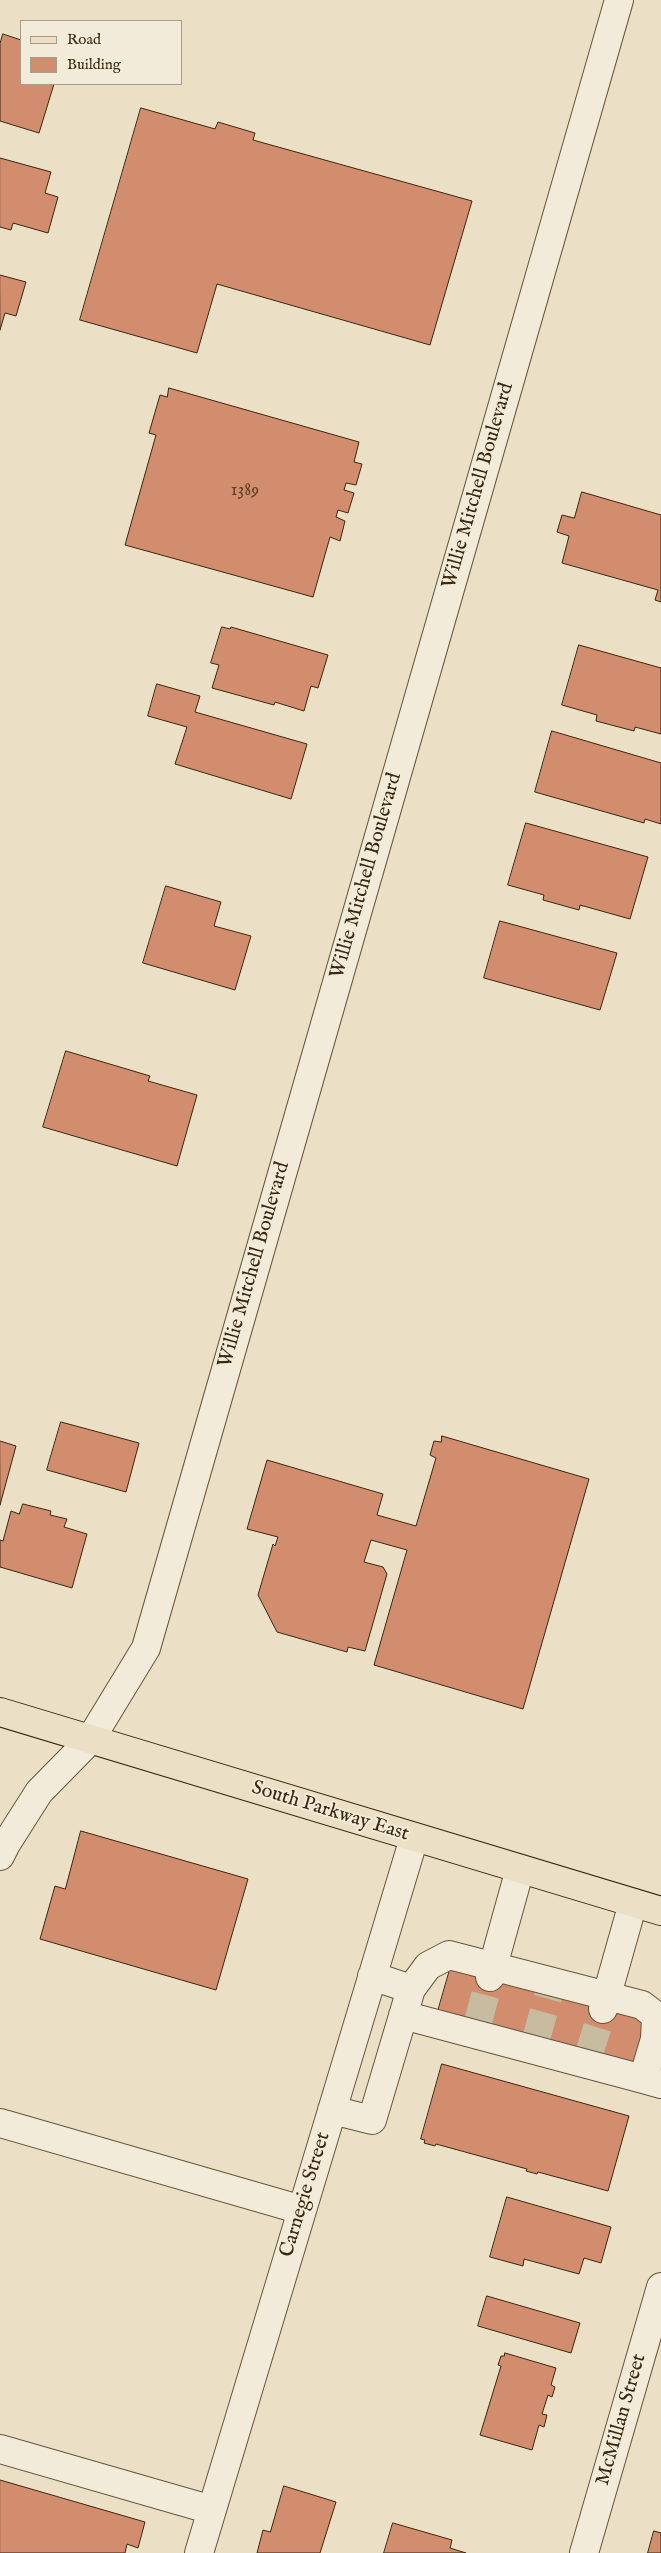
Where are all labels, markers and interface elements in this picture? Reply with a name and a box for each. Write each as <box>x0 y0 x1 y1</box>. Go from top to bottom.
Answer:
legend <box>20 20 182 85</box>
text: Road <box>67 30 101 49</box>
text: Building <box>67 55 121 74</box>
street label: Willie Mitchell Boulevard <box>438 380 520 592</box>
house number: 1389 <box>231 480 259 502</box>
street label: Willie Mitchell Boulevard <box>326 770 408 982</box>
street label: Willie Mitchell Boulevard <box>214 1159 296 1371</box>
street label: South Parkway East <box>248 1777 412 1847</box>
street label: Carnegie Street <box>276 2130 336 2260</box>
street label: McMillan Street <box>592 2351 652 2489</box>

